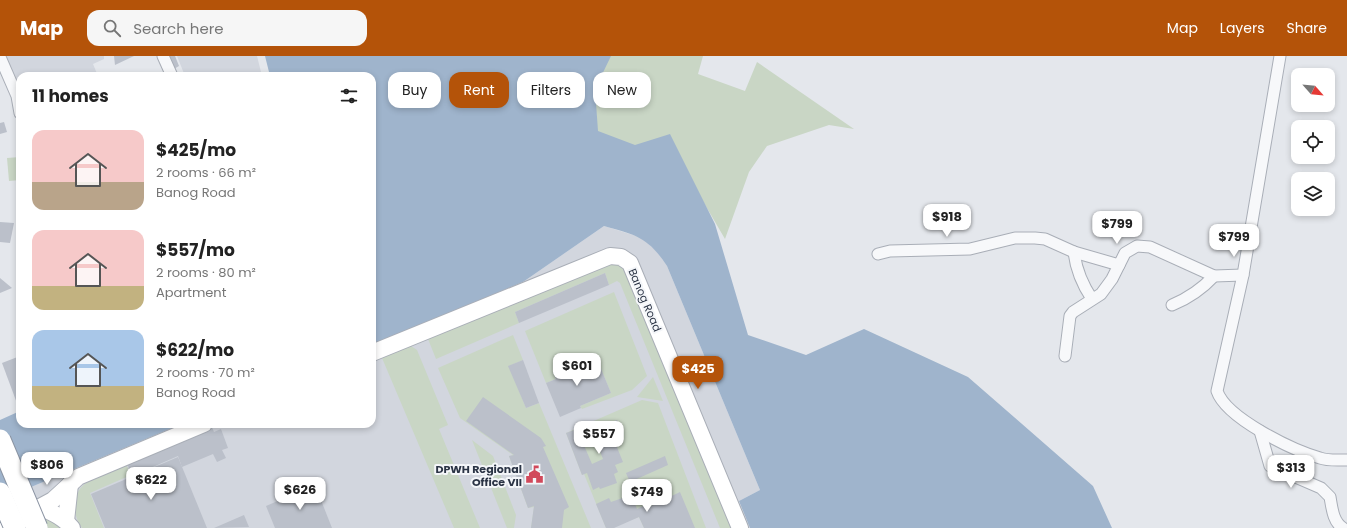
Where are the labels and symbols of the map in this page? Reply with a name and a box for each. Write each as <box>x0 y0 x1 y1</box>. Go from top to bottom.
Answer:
north arrow <box>1291 68 1335 112</box>
pin: $918 <box>923 204 971 238</box>
pin: $799 <box>1093 211 1141 245</box>
pin: $799 <box>1210 224 1258 258</box>
street label: Banog Road <box>625 266 665 334</box>
pin: $601 <box>553 353 601 387</box>
pin: $425 <box>674 356 722 390</box>
pin: $557 <box>575 421 623 455</box>
pin: $806 <box>23 452 71 486</box>
pin: $313 <box>1267 455 1315 489</box>
place label: DPWH Regional Office VII <box>435 461 522 490</box>
public building icon: DPWH Regional Office VII <box>525 465 545 485</box>
pin: $622 <box>127 467 175 501</box>
pin: $626 <box>276 477 324 511</box>
pin: $749 <box>623 479 671 513</box>

